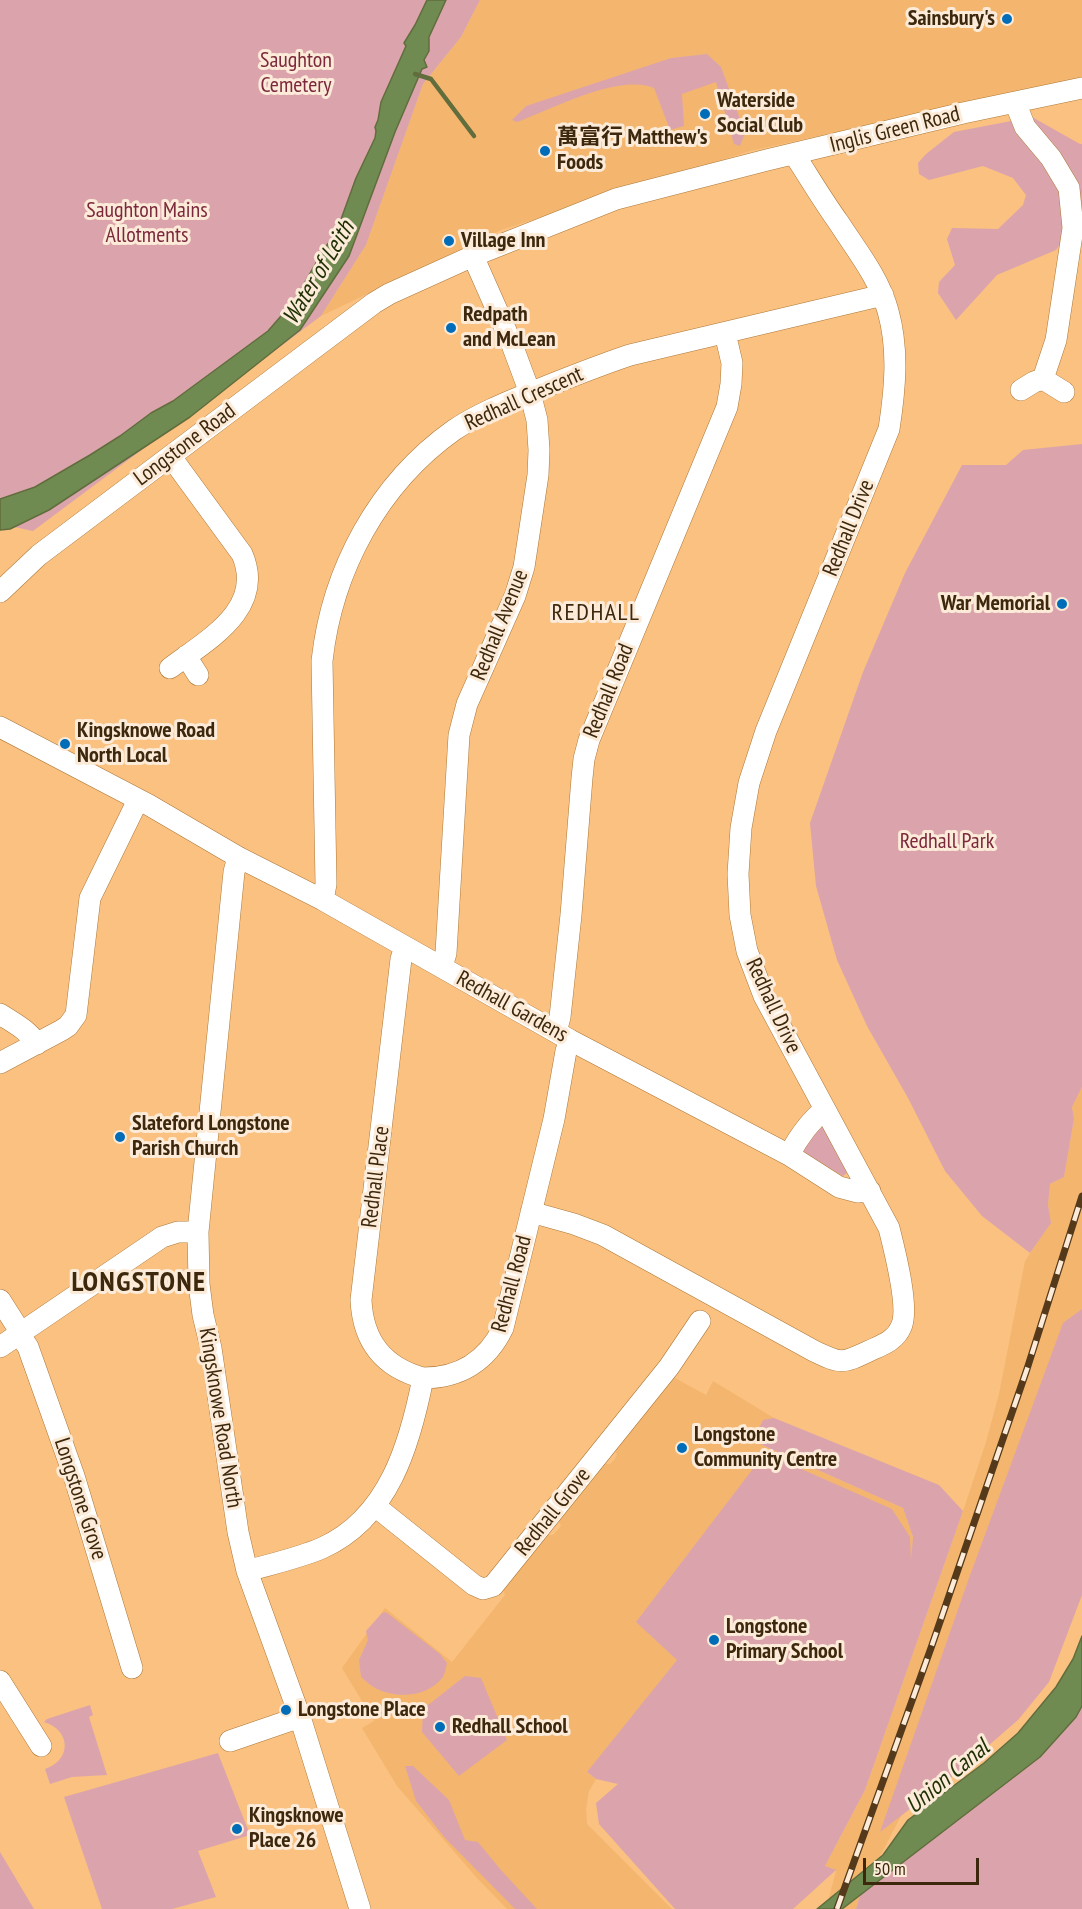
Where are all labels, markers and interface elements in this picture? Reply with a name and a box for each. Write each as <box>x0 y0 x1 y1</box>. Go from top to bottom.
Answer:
place label: Sainsbury's <box>908 6 995 32</box>
marker: Sainsbury's <box>1000 12 1014 26</box>
park label: Saughton Cemetery <box>260 48 332 100</box>
place label: Waterside Social Club <box>717 88 803 140</box>
street label: Inglis Green Road <box>827 101 963 159</box>
marker: Waterside Social Club <box>698 107 712 121</box>
place label: 萬富行 Matthew's Foods <box>557 125 707 176</box>
marker: 萬富行 Matthew's Foods <box>538 144 552 158</box>
park label: Saughton Mains Allotments <box>86 198 208 249</box>
water label: Water of Leith <box>277 216 361 330</box>
place label: Village Inn <box>461 228 545 254</box>
marker: Village Inn <box>442 234 456 248</box>
place label: Redpath and McLean <box>463 302 556 354</box>
marker: Redpath and McLean <box>444 321 458 335</box>
street label: Redhall Crescent <box>461 361 587 437</box>
street label: Longstone Road <box>129 398 241 492</box>
street label: Redhall Drive <box>818 476 880 580</box>
street label: Redhall Avenue <box>466 566 534 684</box>
place label: War Memorial <box>941 591 1050 617</box>
marker: War Memorial <box>1055 597 1069 611</box>
district label: REDHALL <box>551 599 641 627</box>
street label: Redhall Road <box>578 640 640 742</box>
place label: Kingsknowe Road North Local <box>77 718 215 770</box>
marker: Kingsknowe Road North Local <box>58 737 72 751</box>
park label: Redhall Park <box>900 829 994 855</box>
street label: Redhall Drive <box>740 954 806 1058</box>
street label: Redhall Gardens <box>452 966 572 1048</box>
place label: Slateford Longstone Parish Church <box>132 1111 290 1162</box>
street label: Redhall Place <box>357 1125 395 1229</box>
marker: Slateford Longstone Parish Church <box>113 1130 127 1144</box>
street label: Redhall Road <box>486 1233 538 1335</box>
district label: LONGSTONE <box>71 1266 207 1300</box>
street label: Kingsknowe Road North <box>193 1326 247 1510</box>
place label: Longstone Community Centre <box>694 1422 837 1474</box>
street label: Longstone Grove <box>48 1435 112 1563</box>
marker: Longstone Community Centre <box>675 1441 689 1455</box>
street label: Redhall Grove <box>510 1463 596 1561</box>
place label: Longstone Primary School <box>726 1614 843 1666</box>
marker: Longstone Primary School <box>707 1633 721 1647</box>
place label: Longstone Place <box>298 1697 426 1723</box>
marker: Longstone Place <box>279 1703 293 1717</box>
place label: Redhall School <box>452 1714 568 1740</box>
marker: Redhall School <box>433 1720 447 1734</box>
water label: Union Canal <box>900 1734 996 1820</box>
place label: Kingsknowe Place 26 <box>249 1803 344 1855</box>
marker: Kingsknowe Place 26 <box>230 1822 244 1836</box>
scale bar <box>866 1846 982 1884</box>
text: 50 m <box>874 1857 906 1880</box>

